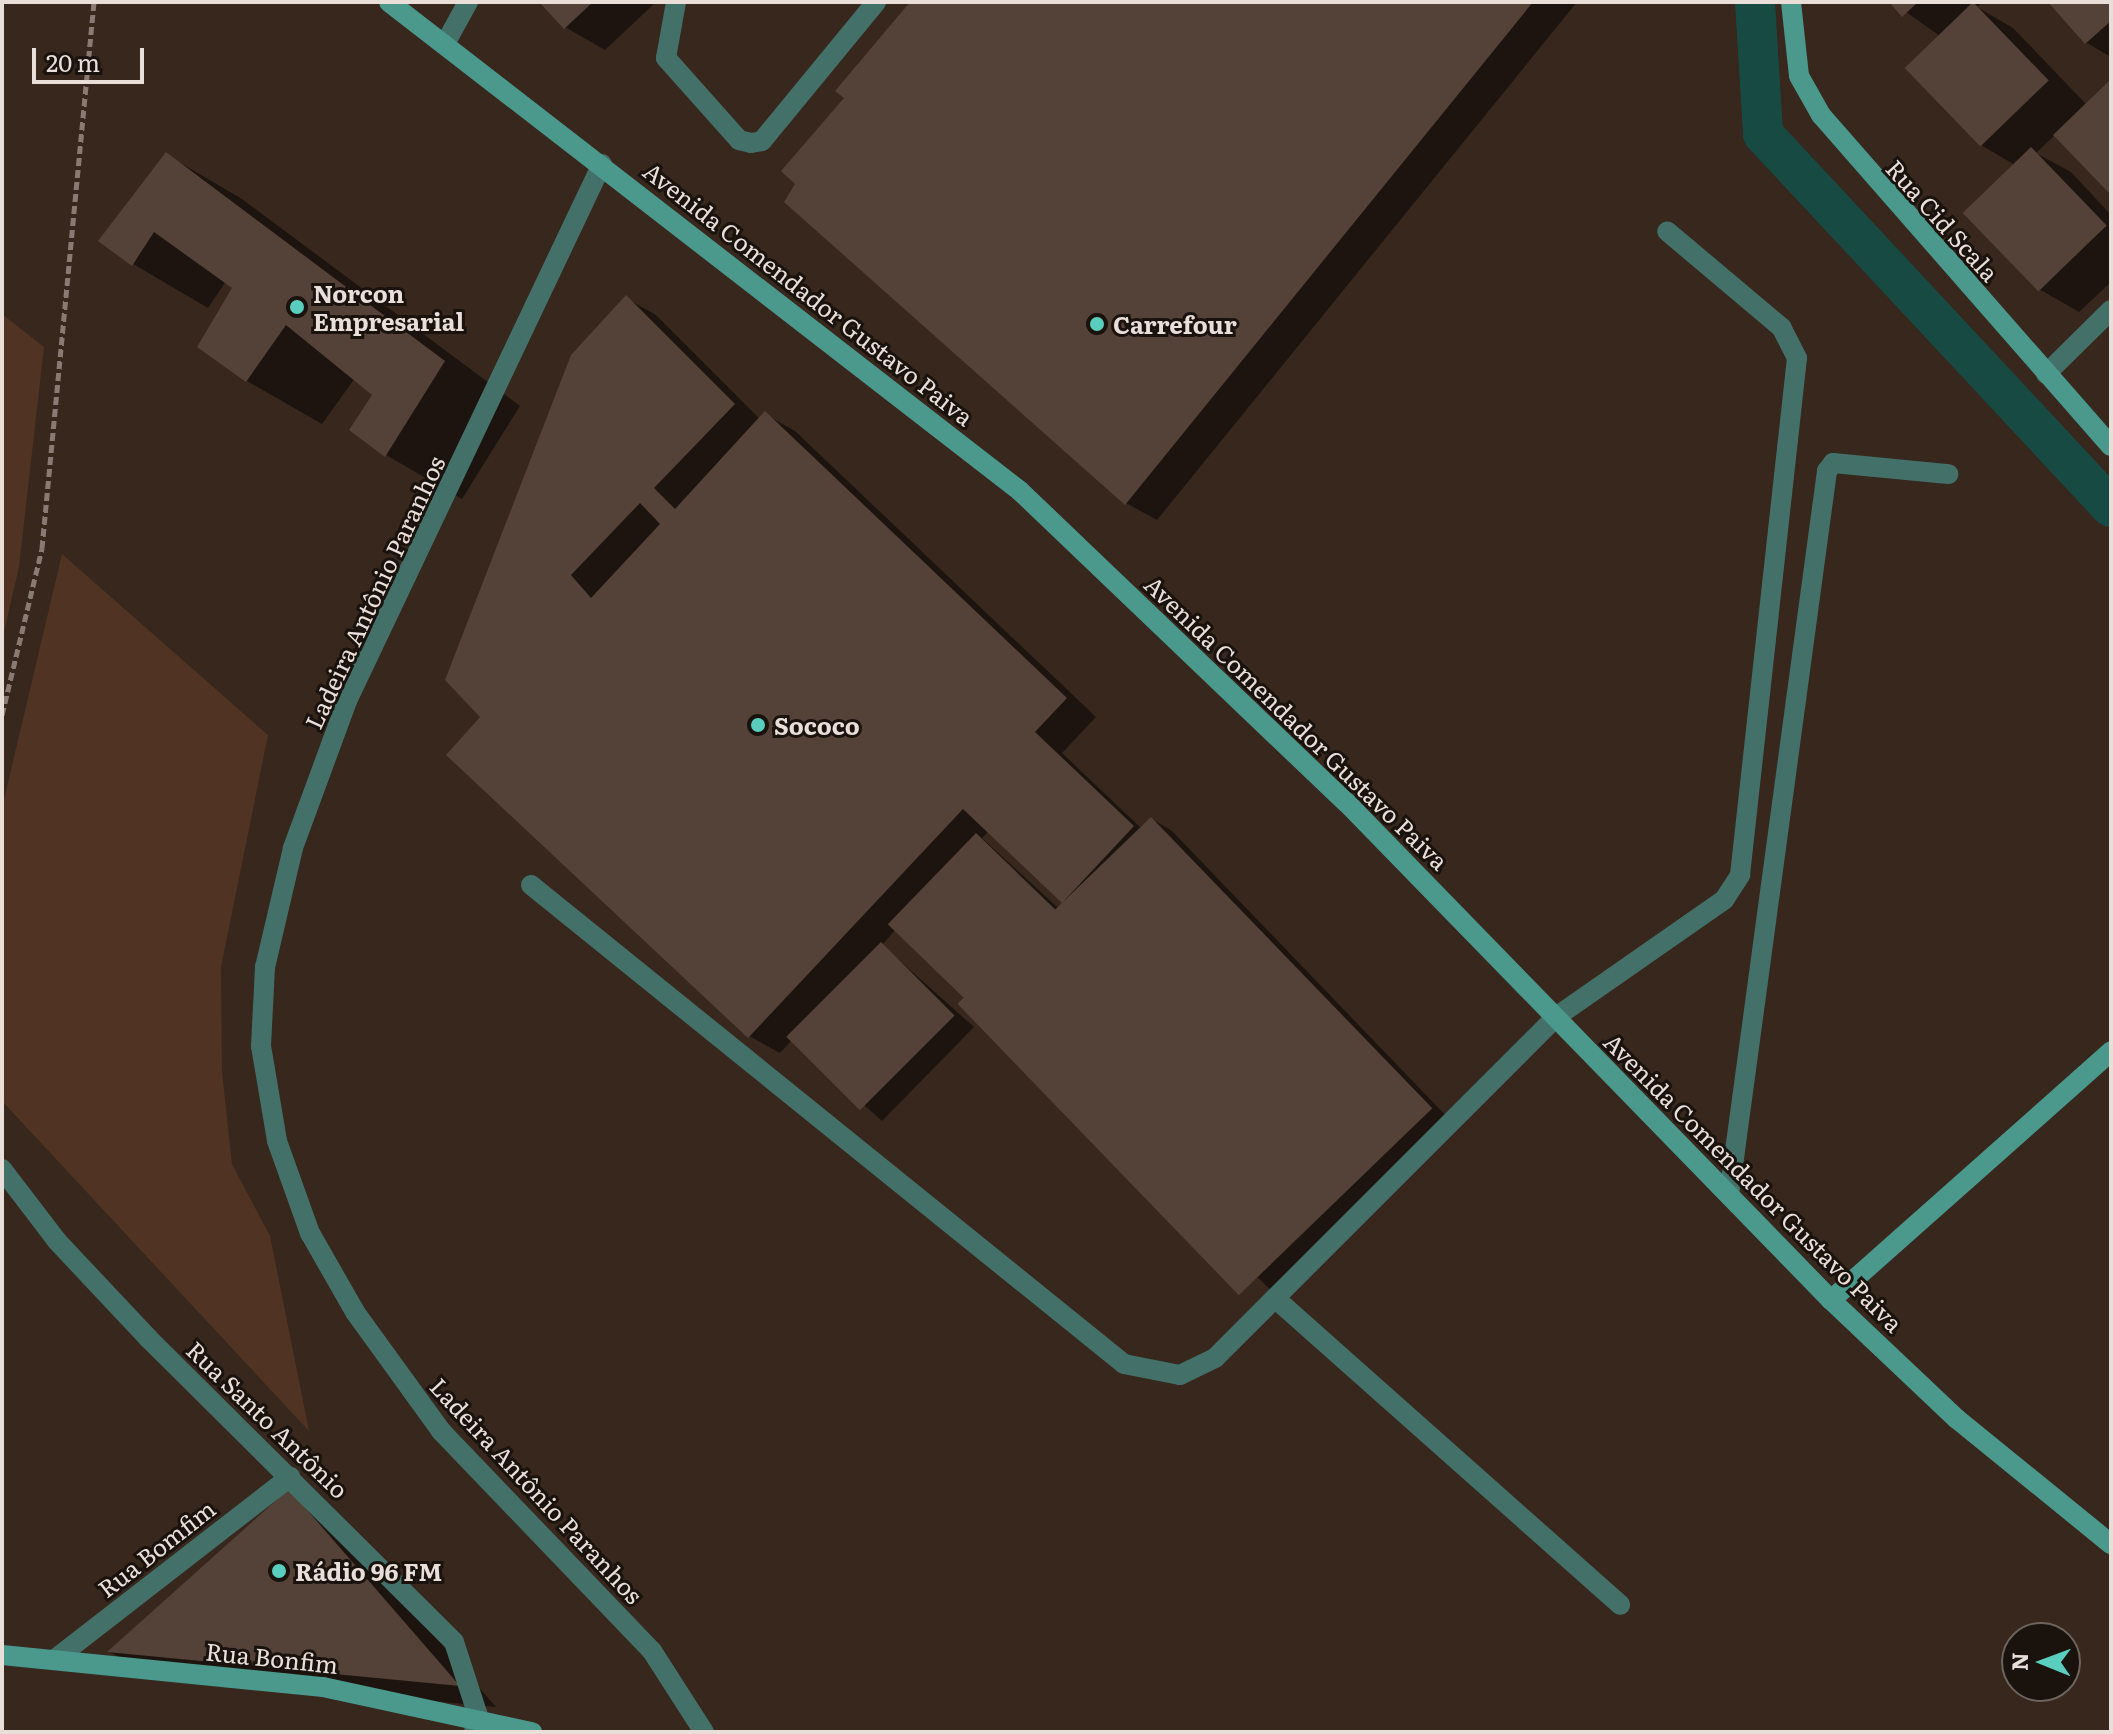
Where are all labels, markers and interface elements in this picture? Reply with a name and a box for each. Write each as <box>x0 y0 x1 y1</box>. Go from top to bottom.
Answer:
scale bar <box>36 32 148 82</box>
text: 20 m <box>46 44 100 79</box>
street label: Rua Cid Scala <box>1881 153 2005 287</box>
street label: Avenida Comendador Gustavo Paiva <box>638 155 980 431</box>
place label: Norcon Empresarial <box>313 279 464 335</box>
marker: Norcon Empresarial <box>288 298 306 316</box>
place label: Carrefour <box>1113 310 1237 338</box>
marker: Carrefour <box>1088 315 1106 333</box>
street label: Ladeira Antônio Paranhos <box>298 451 450 733</box>
street label: Avenida Comendador Gustavo Paiva <box>1139 569 1455 875</box>
place label: Sococo <box>774 711 860 739</box>
marker: Sococo <box>749 716 767 734</box>
street label: Avenida Comendador Gustavo Paiva <box>1599 1027 1909 1337</box>
street label: Rua Santo Antônio <box>181 1335 355 1503</box>
street label: Ladeira Antônio Paranhos <box>425 1371 649 1609</box>
street label: Rua Bomfim <box>92 1493 220 1603</box>
place label: Rádio 96 FM <box>295 1557 442 1585</box>
marker: Rádio 96 FM <box>270 1562 288 1580</box>
north arrow <box>2001 1622 2081 1702</box>
street label: Rua Bonfim <box>204 1636 340 1678</box>
text: N <box>2002 1652 2035 1671</box>

